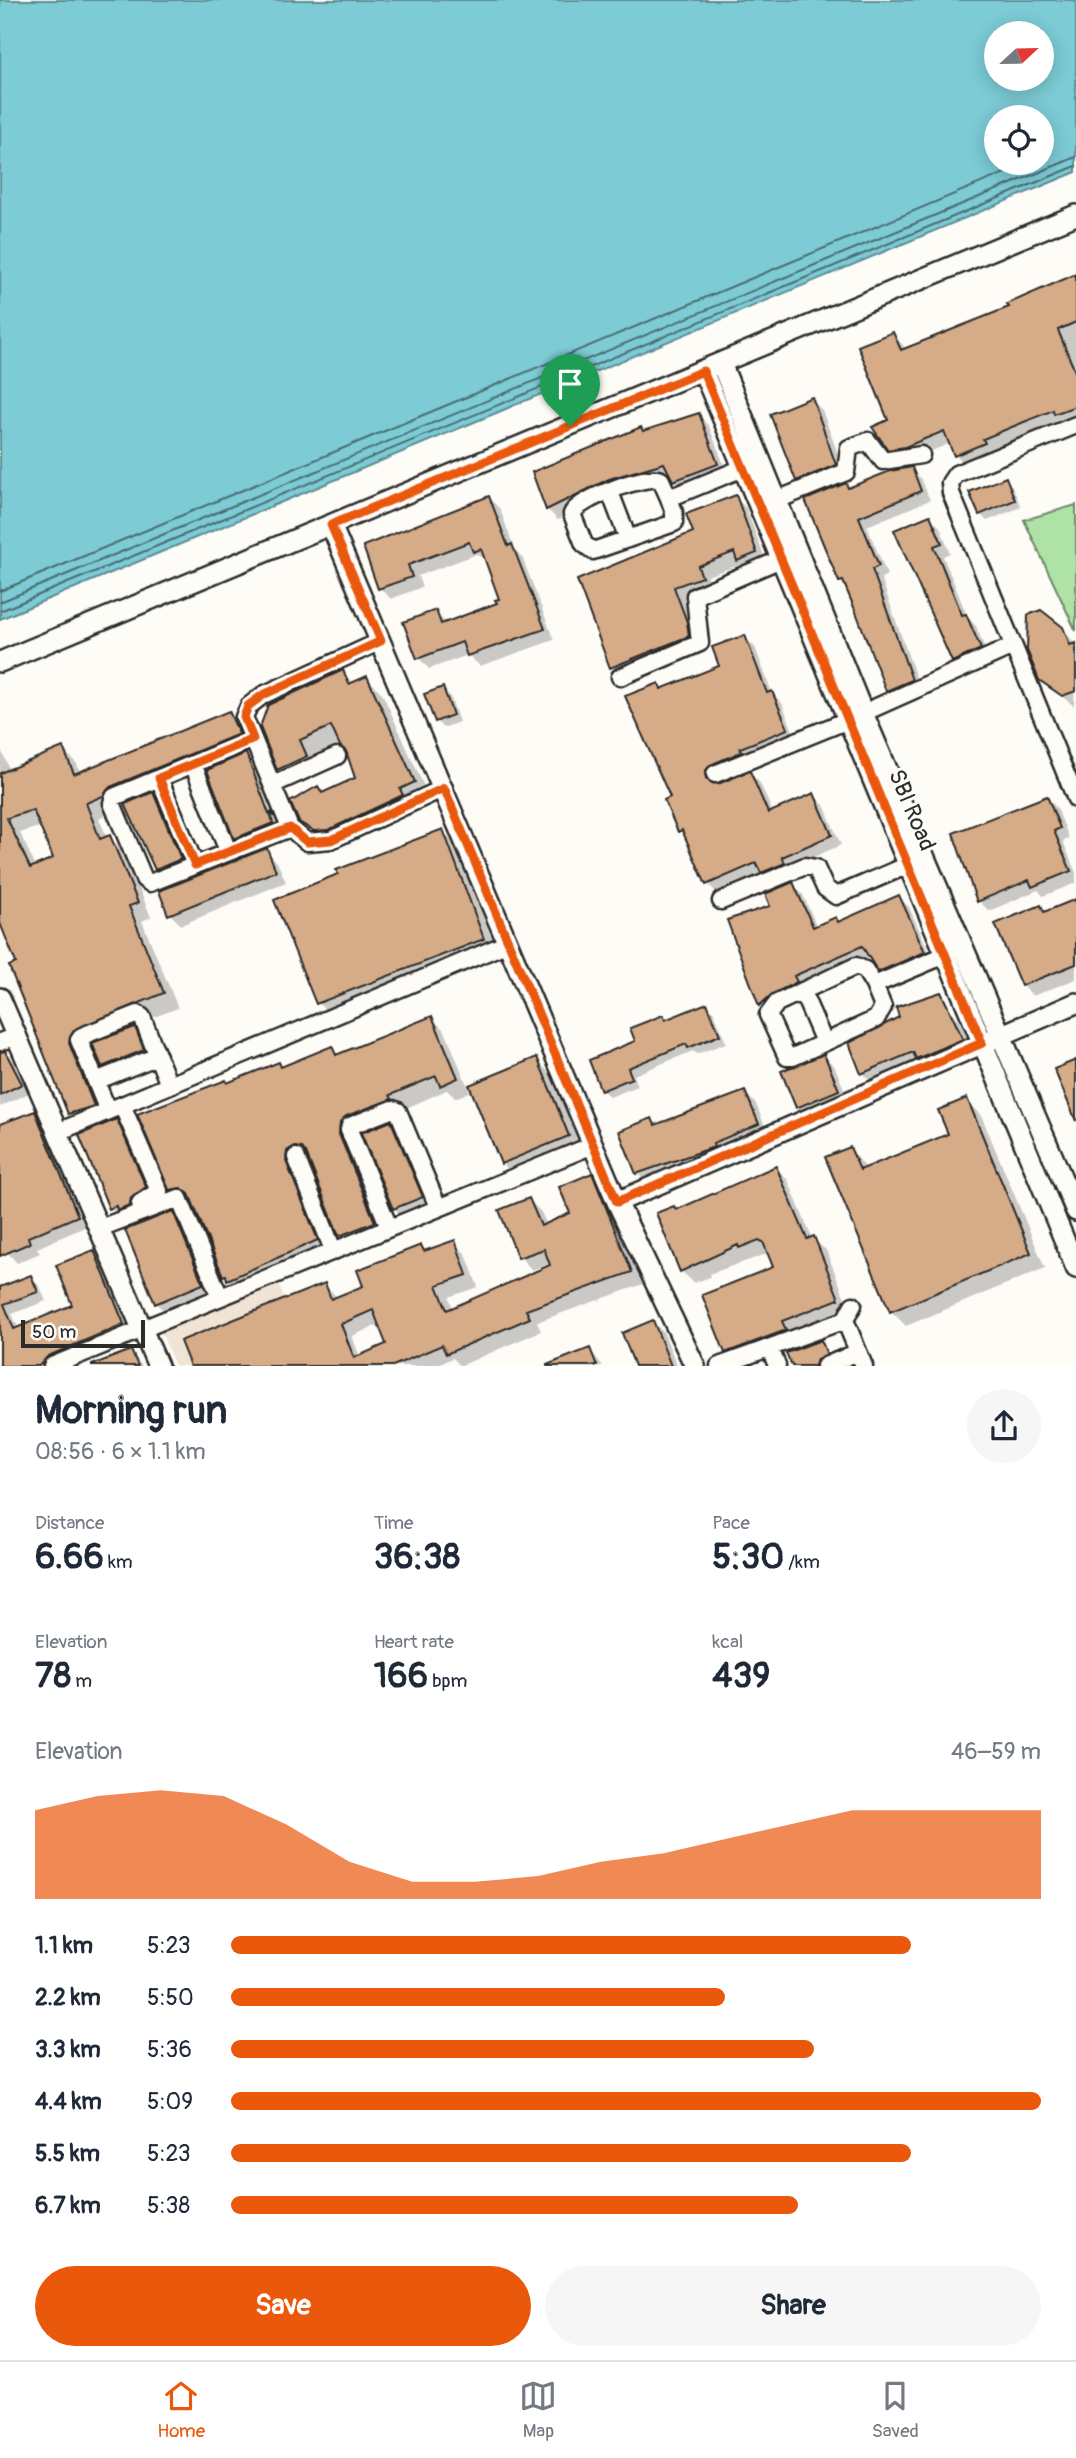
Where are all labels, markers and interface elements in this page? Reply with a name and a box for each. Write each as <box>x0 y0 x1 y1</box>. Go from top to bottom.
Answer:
north arrow <box>984 21 1054 91</box>
map controls <box>984 21 1054 175</box>
button: locate <box>984 105 1054 175</box>
pin <box>540 354 600 426</box>
icon: arrive <box>551 365 589 403</box>
street label: SBI Road <box>882 765 942 855</box>
scale bar <box>21 1317 145 1349</box>
text: 50 m <box>32 1320 76 1344</box>
text: Morning run <box>35 1387 227 1435</box>
button: share <box>967 1389 1041 1463</box>
text: 08:56 · 6 × 1.1 km <box>35 1437 206 1466</box>
text: Distance <box>35 1511 104 1535</box>
text: Time <box>374 1511 413 1535</box>
text: Pace <box>712 1511 750 1535</box>
text: 6.66 <box>35 1535 104 1579</box>
text: 36:38 <box>374 1535 460 1579</box>
text: 5:30 <box>712 1535 784 1579</box>
text: km <box>104 1550 133 1574</box>
text: /km <box>784 1550 820 1574</box>
text: Elevation <box>35 1630 107 1654</box>
text: Heart rate <box>374 1630 454 1654</box>
text: kcal <box>712 1630 743 1654</box>
text: 78 <box>35 1654 71 1698</box>
text: 166 <box>374 1654 428 1698</box>
text: 439 <box>712 1654 770 1698</box>
text: m <box>71 1669 92 1693</box>
text: bpm <box>428 1669 467 1693</box>
text: Elevation <box>35 1737 123 1766</box>
text: 46–59 m <box>951 1737 1041 1766</box>
text: 1.1 km <box>35 1931 93 1960</box>
text: 5:23 <box>147 1931 191 1960</box>
text: 2.2 km <box>35 1983 101 2012</box>
text: 5:50 <box>147 1983 194 2012</box>
text: 3.3 km <box>35 2035 101 2064</box>
text: 5:36 <box>147 2035 192 2064</box>
text: 4.4 km <box>35 2087 102 2116</box>
text: 5:09 <box>147 2087 193 2116</box>
text: 5.5 km <box>35 2139 100 2168</box>
text: 5:23 <box>147 2139 191 2168</box>
text: 6.7 km <box>35 2191 101 2220</box>
text: 5:38 <box>147 2191 190 2220</box>
button: Save <box>35 2266 531 2346</box>
button: Share <box>545 2266 1041 2346</box>
tab: Home <box>157 2377 205 2443</box>
tab: Map <box>519 2377 557 2443</box>
tab: Saved <box>872 2377 919 2443</box>

